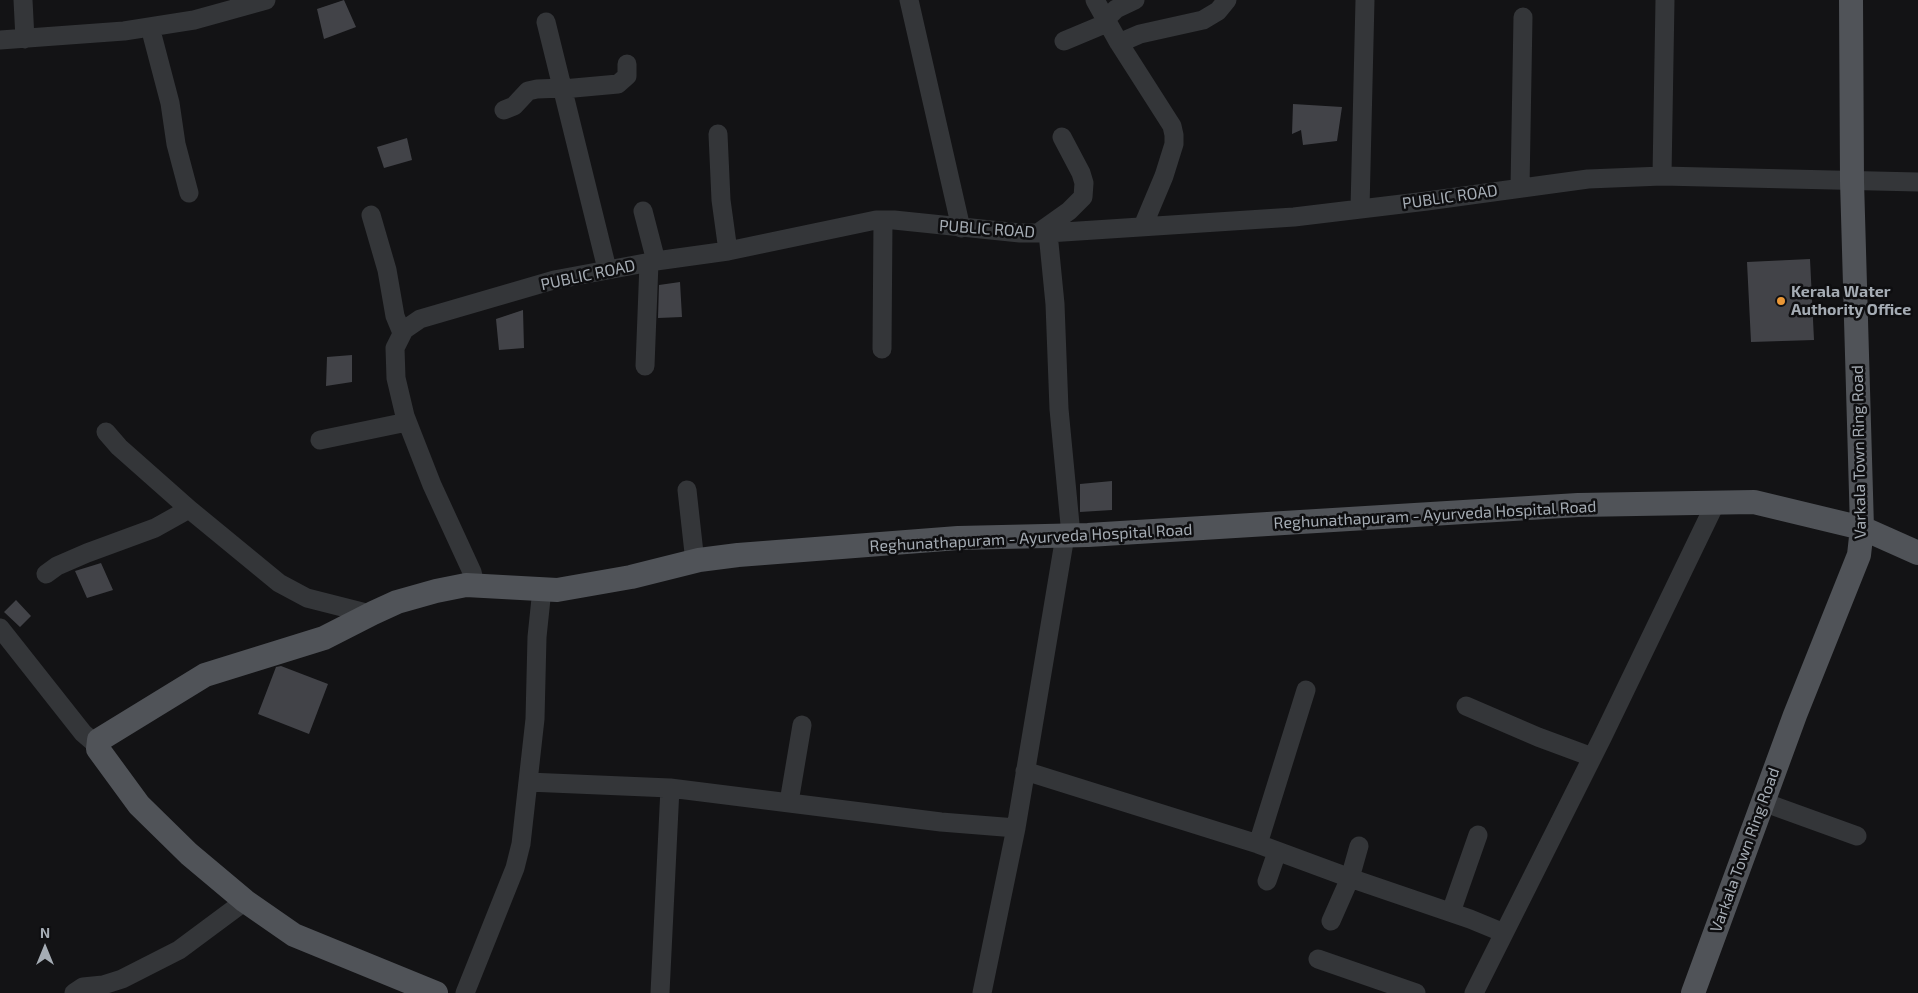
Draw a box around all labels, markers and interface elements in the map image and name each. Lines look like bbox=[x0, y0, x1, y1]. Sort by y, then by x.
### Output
street label: PUBLIC ROAD bbox=[1401, 181, 1499, 213]
street label: PUBLIC ROAD bbox=[938, 216, 1036, 242]
street label: PUBLIC ROAD bbox=[539, 256, 637, 294]
place label: Kerala Water Authority Office bbox=[1791, 282, 1911, 320]
marker: Kerala Water Authority Office bbox=[1775, 295, 1787, 307]
street label: Varkala Town Ring Road bbox=[1848, 365, 1870, 539]
street label: Reghunathapuram - Ayurveda Hospital Road bbox=[1273, 497, 1597, 533]
street label: Reghunathapuram - Ayurveda Hospital Road bbox=[869, 520, 1193, 556]
street label: Varkala Town Ring Road bbox=[1706, 765, 1784, 935]
north arrow bbox=[20, 923, 70, 973]
text: N bbox=[40, 924, 50, 941]

